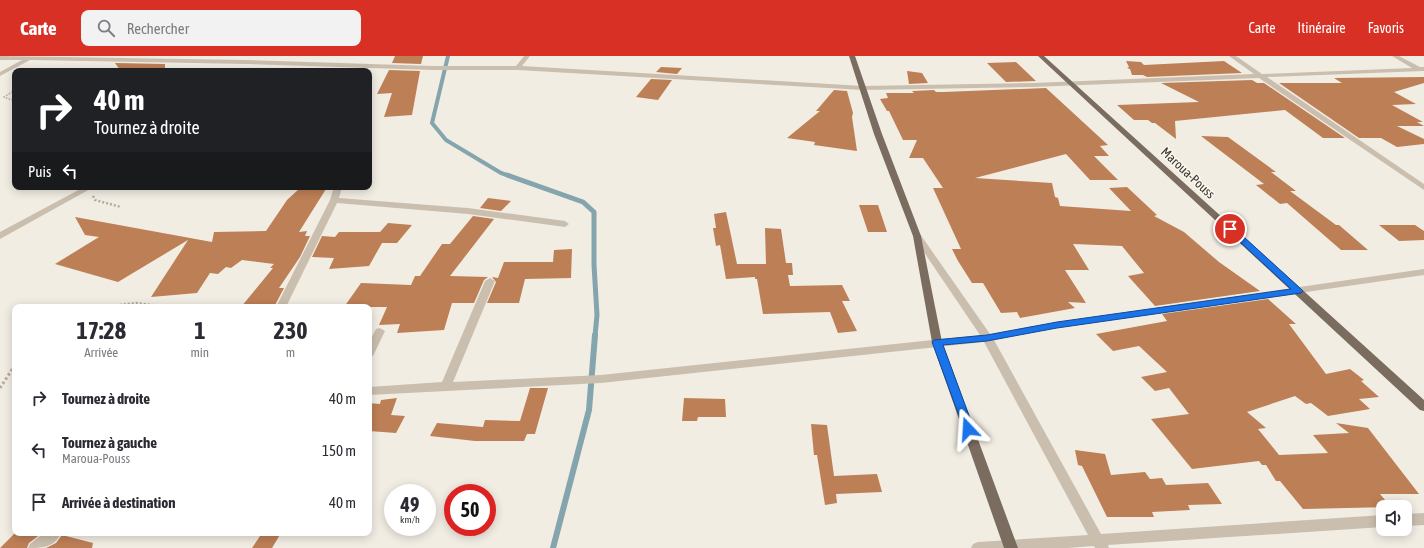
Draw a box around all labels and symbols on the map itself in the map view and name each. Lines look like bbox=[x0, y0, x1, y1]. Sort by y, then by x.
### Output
street label: Maroua-Pouss bbox=[1158, 144, 1218, 202]
pin bbox=[1213, 212, 1247, 246]
position arrow bbox=[947, 408, 989, 450]
speed limit sign: 50 bbox=[444, 484, 496, 536]

